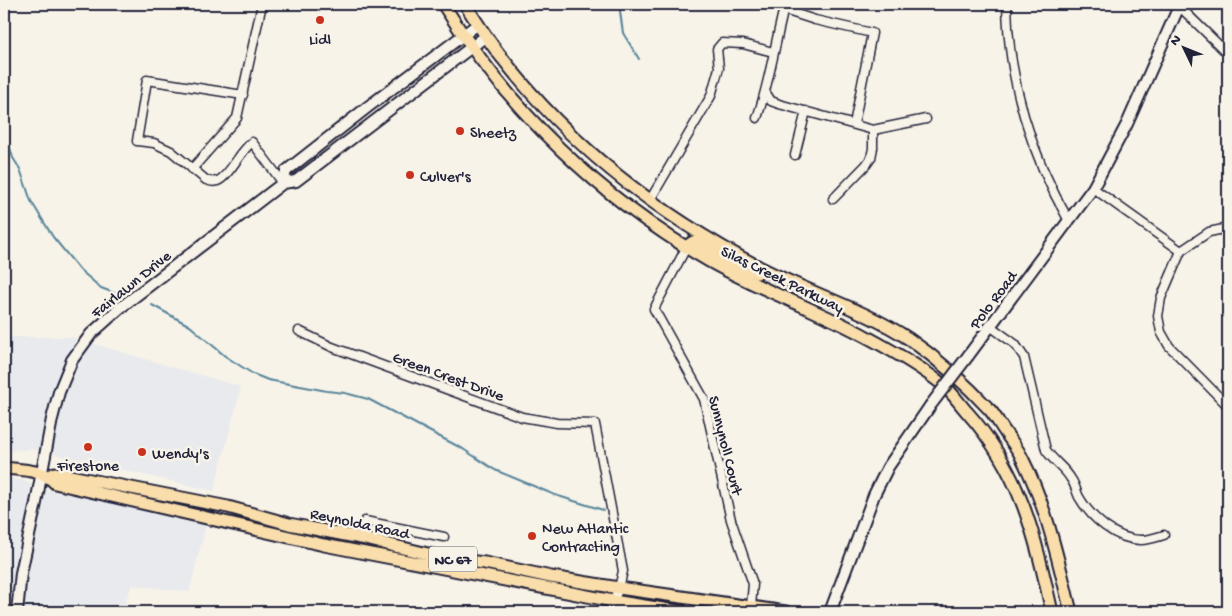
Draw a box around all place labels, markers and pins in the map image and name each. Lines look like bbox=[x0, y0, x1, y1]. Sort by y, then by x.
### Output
marker: Lidl bbox=[314, 14, 326, 26]
place label: Lidl bbox=[309, 32, 331, 51]
marker: Sheetz bbox=[454, 125, 466, 137]
place label: Sheetz bbox=[470, 125, 517, 144]
marker: Culver's bbox=[404, 169, 416, 181]
place label: Culver's bbox=[420, 169, 472, 188]
marker: Firestone bbox=[82, 441, 94, 453]
marker: Wendy's bbox=[136, 446, 148, 458]
place label: Wendy's bbox=[152, 446, 210, 465]
place label: Firestone bbox=[56, 458, 120, 477]
place label: New Atlantic Contracting bbox=[542, 521, 629, 558]
marker: New Atlantic Contracting bbox=[526, 530, 538, 542]

